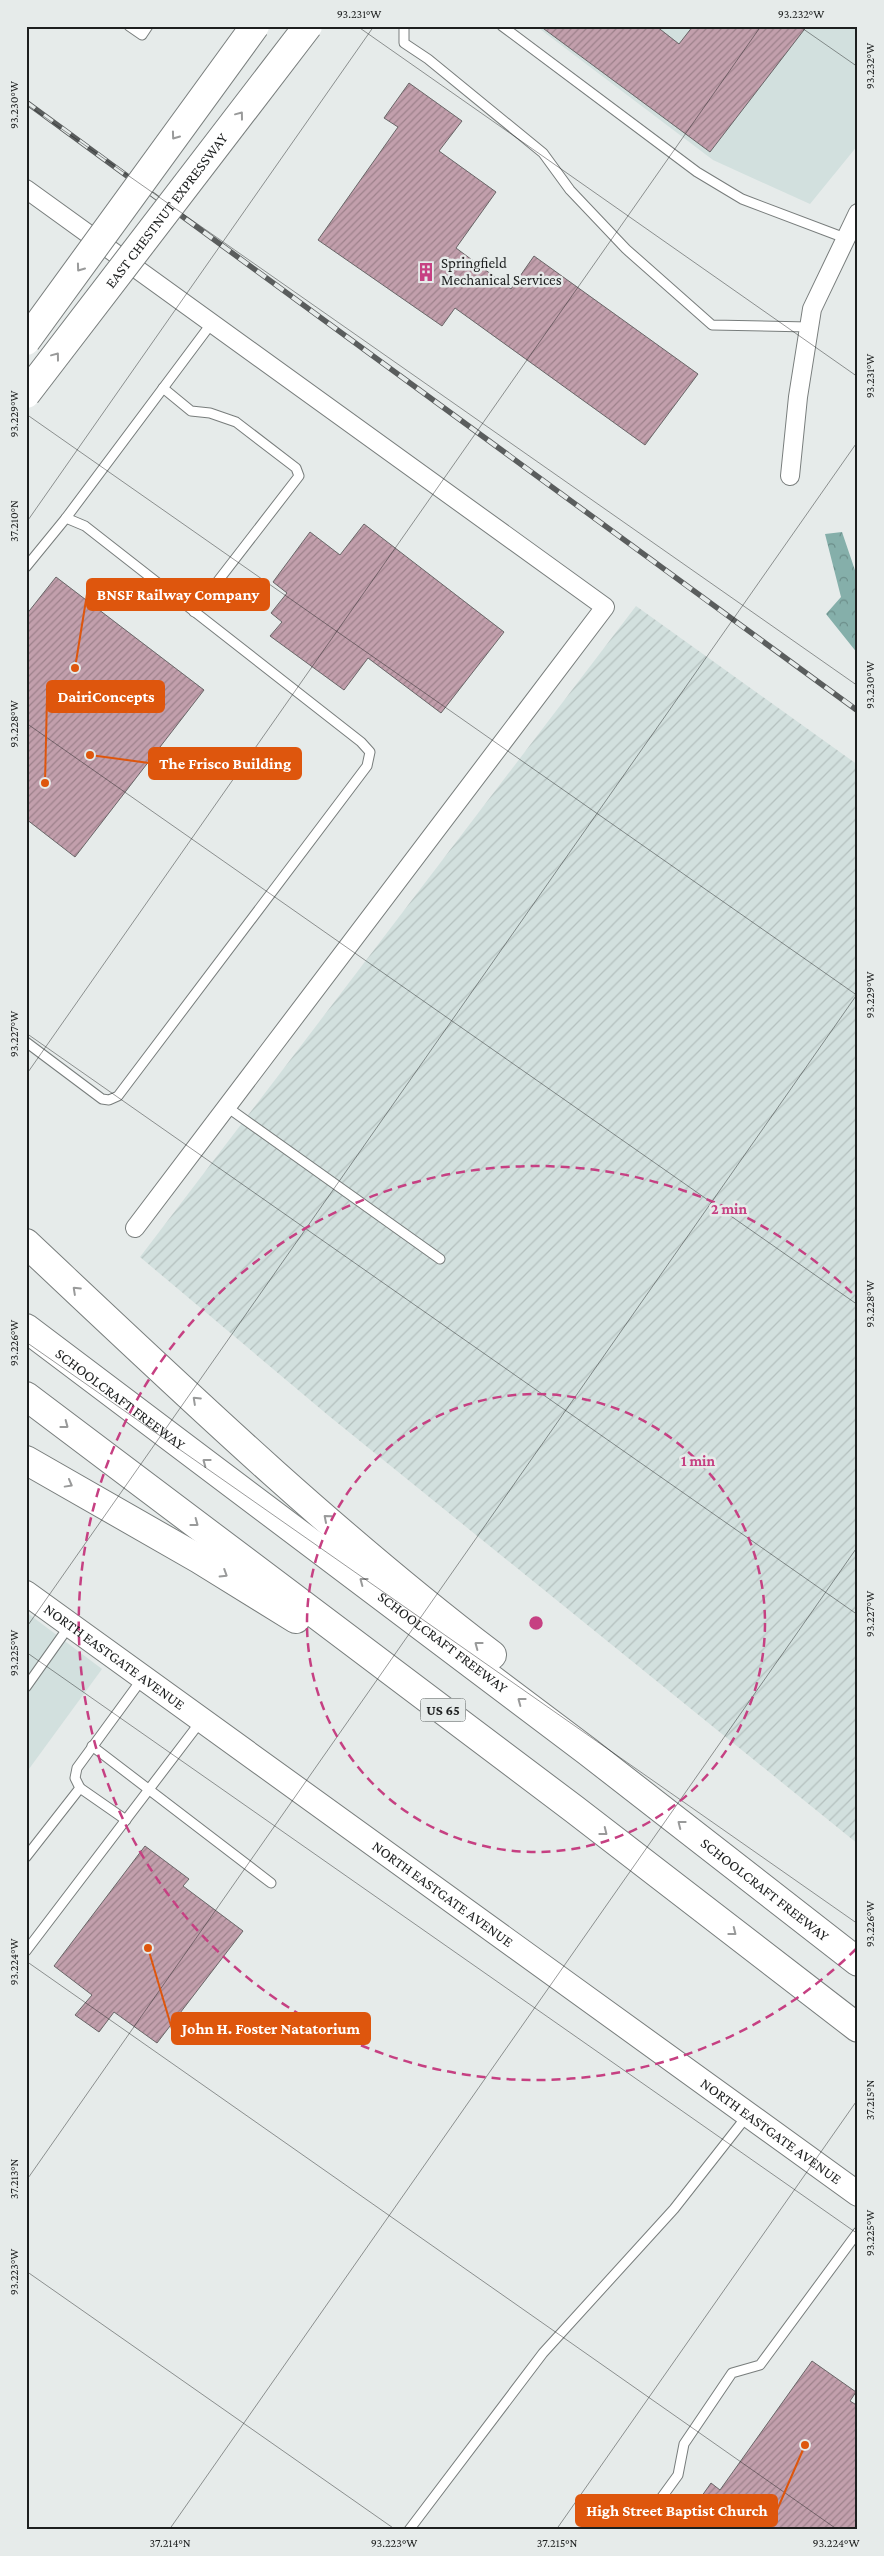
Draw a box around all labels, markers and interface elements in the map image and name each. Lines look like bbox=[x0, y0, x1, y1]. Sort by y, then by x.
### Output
text: 93.231°W bbox=[337, 7, 381, 21]
text: 93.232°W bbox=[778, 7, 824, 21]
text: 93.232°W bbox=[863, 43, 877, 89]
text: 93.230°W bbox=[7, 81, 21, 129]
one-way arrow bbox=[234, 112, 243, 121]
street label: EAST CHESTNUT EXPRESSWAY bbox=[102, 130, 231, 291]
one-way arrow bbox=[172, 131, 181, 140]
place label: Springfield Mechanical Services bbox=[441, 255, 562, 288]
building icon: Springfield Mechanical Services bbox=[415, 261, 437, 283]
one-way arrow bbox=[77, 262, 85, 271]
one-way arrow bbox=[50, 352, 59, 362]
text: 93.231°W bbox=[863, 354, 877, 398]
text: 93.229°W bbox=[7, 390, 21, 438]
text: 37.210°N bbox=[7, 500, 21, 542]
callout: BNSF Railway Company bbox=[87, 579, 269, 610]
text: BNSF Railway Company bbox=[97, 586, 259, 603]
text: 93.230°W bbox=[863, 661, 877, 709]
callout: DairiConcepts bbox=[47, 681, 164, 712]
text: DairiConcepts bbox=[57, 688, 155, 705]
text: 93.228°W bbox=[7, 700, 21, 748]
callout: The Frisco Building bbox=[149, 748, 301, 779]
text: The Frisco Building bbox=[159, 755, 291, 772]
text: 93.229°W bbox=[863, 971, 877, 1019]
text: 93.227°W bbox=[7, 1011, 21, 1057]
text: 2 min bbox=[711, 1201, 747, 1217]
text: 93.228°W bbox=[863, 1280, 877, 1328]
one-way arrow bbox=[73, 1287, 82, 1296]
text: 93.226°W bbox=[7, 1320, 21, 1366]
street label: SCHOOLCRAFT FREEWAY bbox=[52, 1345, 188, 1453]
one-way arrow bbox=[192, 1397, 201, 1406]
one-way arrow bbox=[59, 1420, 68, 1428]
text: 1 min bbox=[681, 1453, 715, 1469]
one-way arrow bbox=[203, 1460, 212, 1468]
one-way arrow bbox=[63, 1477, 72, 1487]
one-way arrow bbox=[323, 1515, 332, 1524]
one-way arrow bbox=[189, 1517, 199, 1526]
one-way arrow bbox=[219, 1568, 228, 1578]
one-way arrow bbox=[360, 1579, 369, 1587]
street label: SCHOOLCRAFT FREEWAY bbox=[375, 1588, 511, 1696]
text: 93.227°W bbox=[863, 1591, 877, 1637]
street label: NORTH EASTGATE AVENUE bbox=[41, 1601, 188, 1713]
centre of rings bbox=[527, 1614, 545, 1632]
text: 93.225°W bbox=[7, 1630, 21, 1676]
one-way arrow bbox=[474, 1642, 484, 1651]
road number: US 65 bbox=[420, 1698, 466, 1722]
one-way arrow bbox=[518, 1698, 527, 1706]
one-way arrow bbox=[678, 1822, 687, 1830]
one-way arrow bbox=[598, 1827, 607, 1835]
street label: SCHOOLCRAFT FREEWAY bbox=[698, 1835, 832, 1944]
street label: NORTH EASTGATE AVENUE bbox=[369, 1838, 516, 1950]
text: 93.226°W bbox=[863, 1901, 877, 1947]
one-way arrow bbox=[727, 1926, 736, 1935]
text: 93.224°W bbox=[7, 1938, 21, 1986]
callout: John H. Foster Natatorium bbox=[172, 2013, 370, 2044]
text: John H. Foster Natatorium bbox=[180, 2020, 361, 2037]
street label: NORTH EASTGATE AVENUE bbox=[697, 2075, 844, 2187]
text: 37.215°N bbox=[863, 2080, 877, 2120]
text: 37.213°N bbox=[7, 2159, 21, 2199]
text: 93.225°W bbox=[863, 2210, 877, 2256]
text: 93.223°W bbox=[7, 2249, 21, 2295]
callout: High Street Baptist Church bbox=[576, 2495, 777, 2526]
text: High Street Baptist Church bbox=[586, 2502, 768, 2519]
text: 37.214°N bbox=[149, 2536, 191, 2550]
text: 93.223°W bbox=[371, 2536, 417, 2550]
text: 37.215°N bbox=[537, 2536, 577, 2550]
text: 93.224°W bbox=[812, 2536, 860, 2550]

